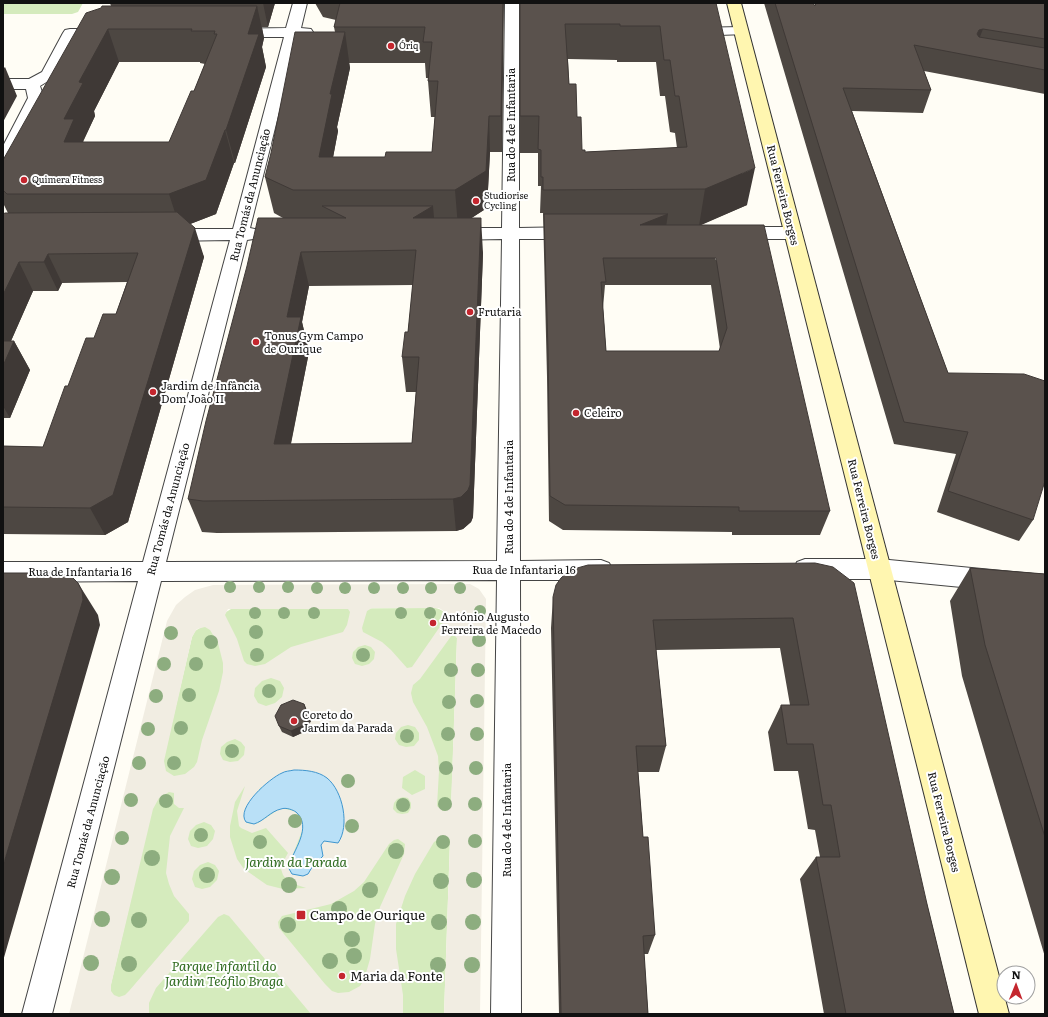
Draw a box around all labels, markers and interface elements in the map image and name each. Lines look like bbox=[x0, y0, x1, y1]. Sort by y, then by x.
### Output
place label: Óriq bbox=[399, 38, 419, 52]
marker: Óriq bbox=[386, 41, 396, 51]
street label: Rua do 4 de Infantaria bbox=[502, 68, 518, 182]
street label: Rua Tomás da Anunciação bbox=[225, 127, 273, 263]
street label: Rua Ferreira Borges bbox=[764, 143, 804, 247]
place label: Quimera Fitness bbox=[32, 172, 102, 186]
marker: Quimera Fitness bbox=[19, 175, 29, 185]
place label: Studiorise Cycling bbox=[484, 188, 529, 212]
marker: Studiorise Cycling bbox=[471, 196, 481, 206]
place label: Frutaria bbox=[478, 303, 521, 319]
marker: Frutaria bbox=[465, 307, 475, 317]
place label: Tonus Gym Campo de Ourique bbox=[264, 327, 363, 356]
marker: Tonus Gym Campo de Ourique bbox=[251, 337, 261, 347]
place label: Jardim de Infância Dom João II bbox=[161, 377, 260, 406]
marker: Jardim de Infância Dom João II bbox=[148, 387, 158, 397]
place label: Celeiro bbox=[584, 404, 622, 420]
marker: Celeiro bbox=[571, 408, 581, 418]
street label: Rua do 4 de Infantaria bbox=[500, 440, 516, 554]
street label: Rua Tomás da Anunciação bbox=[142, 441, 192, 577]
street label: Rua Ferreira Borges bbox=[845, 457, 885, 561]
street label: Rua de Infantaria 16 bbox=[472, 561, 576, 577]
street label: Rua de Infantaria 16 bbox=[28, 563, 132, 579]
place label: António Augusto Ferreira de Macedo bbox=[441, 608, 541, 637]
marker: António Augusto Ferreira de Macedo bbox=[428, 618, 438, 628]
place label: Coreto do Jardim da Parada bbox=[302, 706, 393, 735]
marker: Coreto do Jardim da Parada bbox=[289, 716, 299, 726]
street label: Rua Tomás da Anunciação bbox=[62, 754, 112, 890]
street label: Rua do 4 de Infantaria bbox=[498, 763, 514, 877]
street label: Rua Ferreira Borges bbox=[925, 770, 965, 874]
park label: Jardim da Parada bbox=[245, 852, 348, 871]
place label: Campo de Ourique bbox=[310, 905, 425, 924]
marker: Campo de Ourique bbox=[295, 909, 307, 921]
park label: Parque Infantil do Jardim Teófilo Braga bbox=[165, 956, 284, 990]
north arrow bbox=[996, 965, 1036, 1005]
place label: Maria da Fonte bbox=[350, 966, 443, 985]
text: N bbox=[1011, 966, 1021, 982]
marker: Maria da Fonte bbox=[337, 971, 347, 981]

